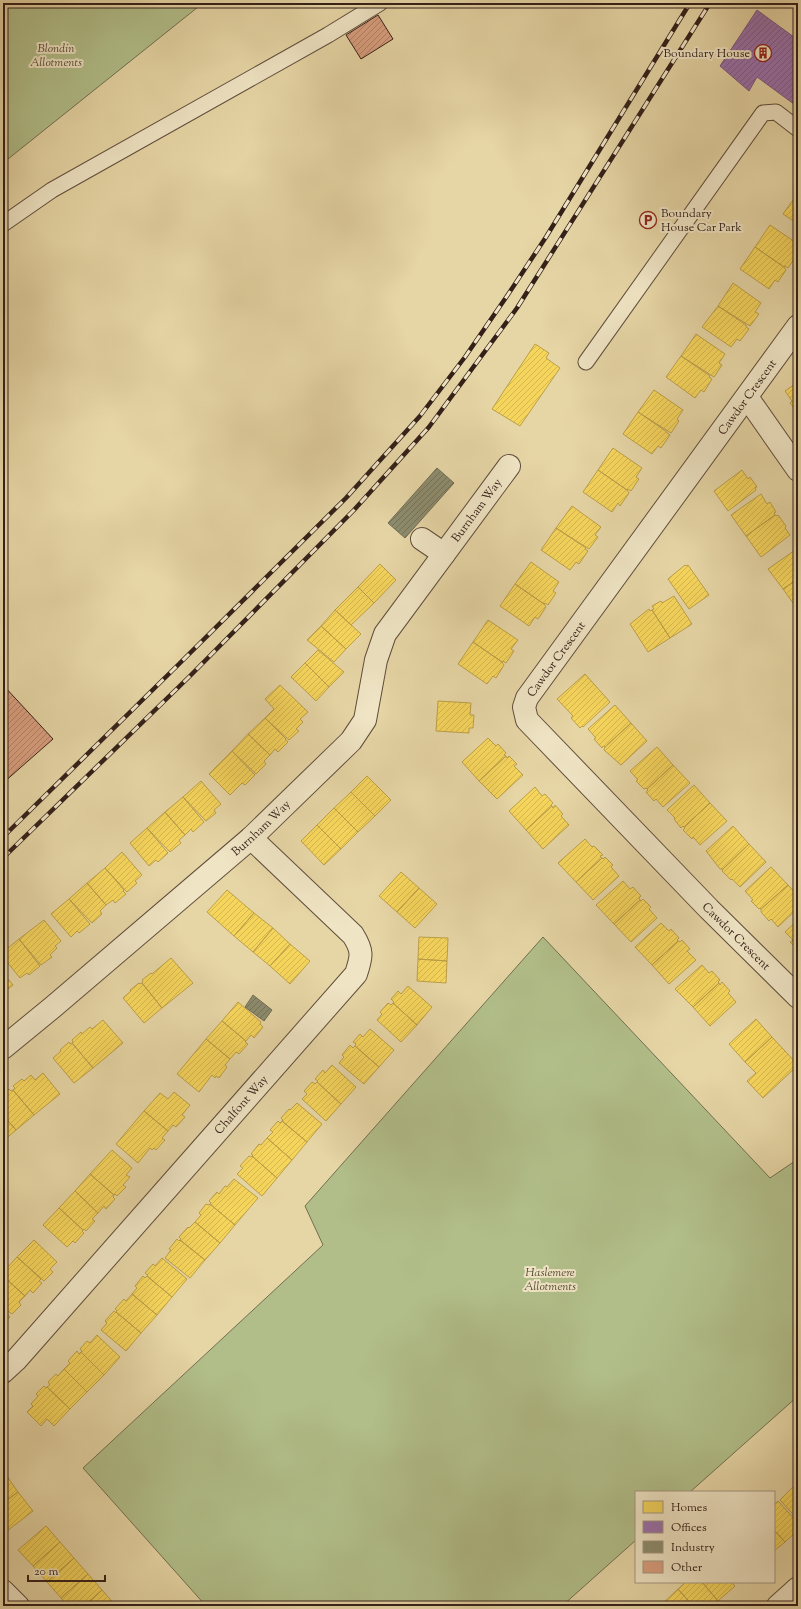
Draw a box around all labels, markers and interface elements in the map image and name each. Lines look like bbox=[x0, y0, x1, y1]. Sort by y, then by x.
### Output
park label: Blondin Allotments bbox=[30, 40, 82, 72]
building icon: Boundary House bbox=[753, 43, 773, 63]
place label: Boundary House bbox=[664, 45, 750, 63]
place label: Boundary House Car Park bbox=[661, 205, 742, 237]
parking icon: Boundary House Car Park bbox=[638, 210, 658, 230]
street label: Cawdor Crescent bbox=[714, 356, 782, 439]
street label: Burnham Way bbox=[448, 475, 507, 546]
street label: Cawdor Crescent bbox=[523, 618, 591, 701]
street label: Burnham Way bbox=[228, 796, 295, 861]
street label: Cawdor Crescent bbox=[697, 899, 774, 975]
street label: Chalfont Way bbox=[211, 1072, 273, 1139]
park label: Haslemere Allotments bbox=[524, 1264, 576, 1296]
legend bbox=[635, 1491, 775, 1583]
text: Homes bbox=[671, 1499, 707, 1517]
text: Offices bbox=[671, 1519, 707, 1537]
text: Industry bbox=[671, 1539, 715, 1557]
scale bar bbox=[28, 1557, 105, 1583]
text: Other bbox=[671, 1559, 703, 1577]
text: 20 m bbox=[34, 1563, 59, 1581]

